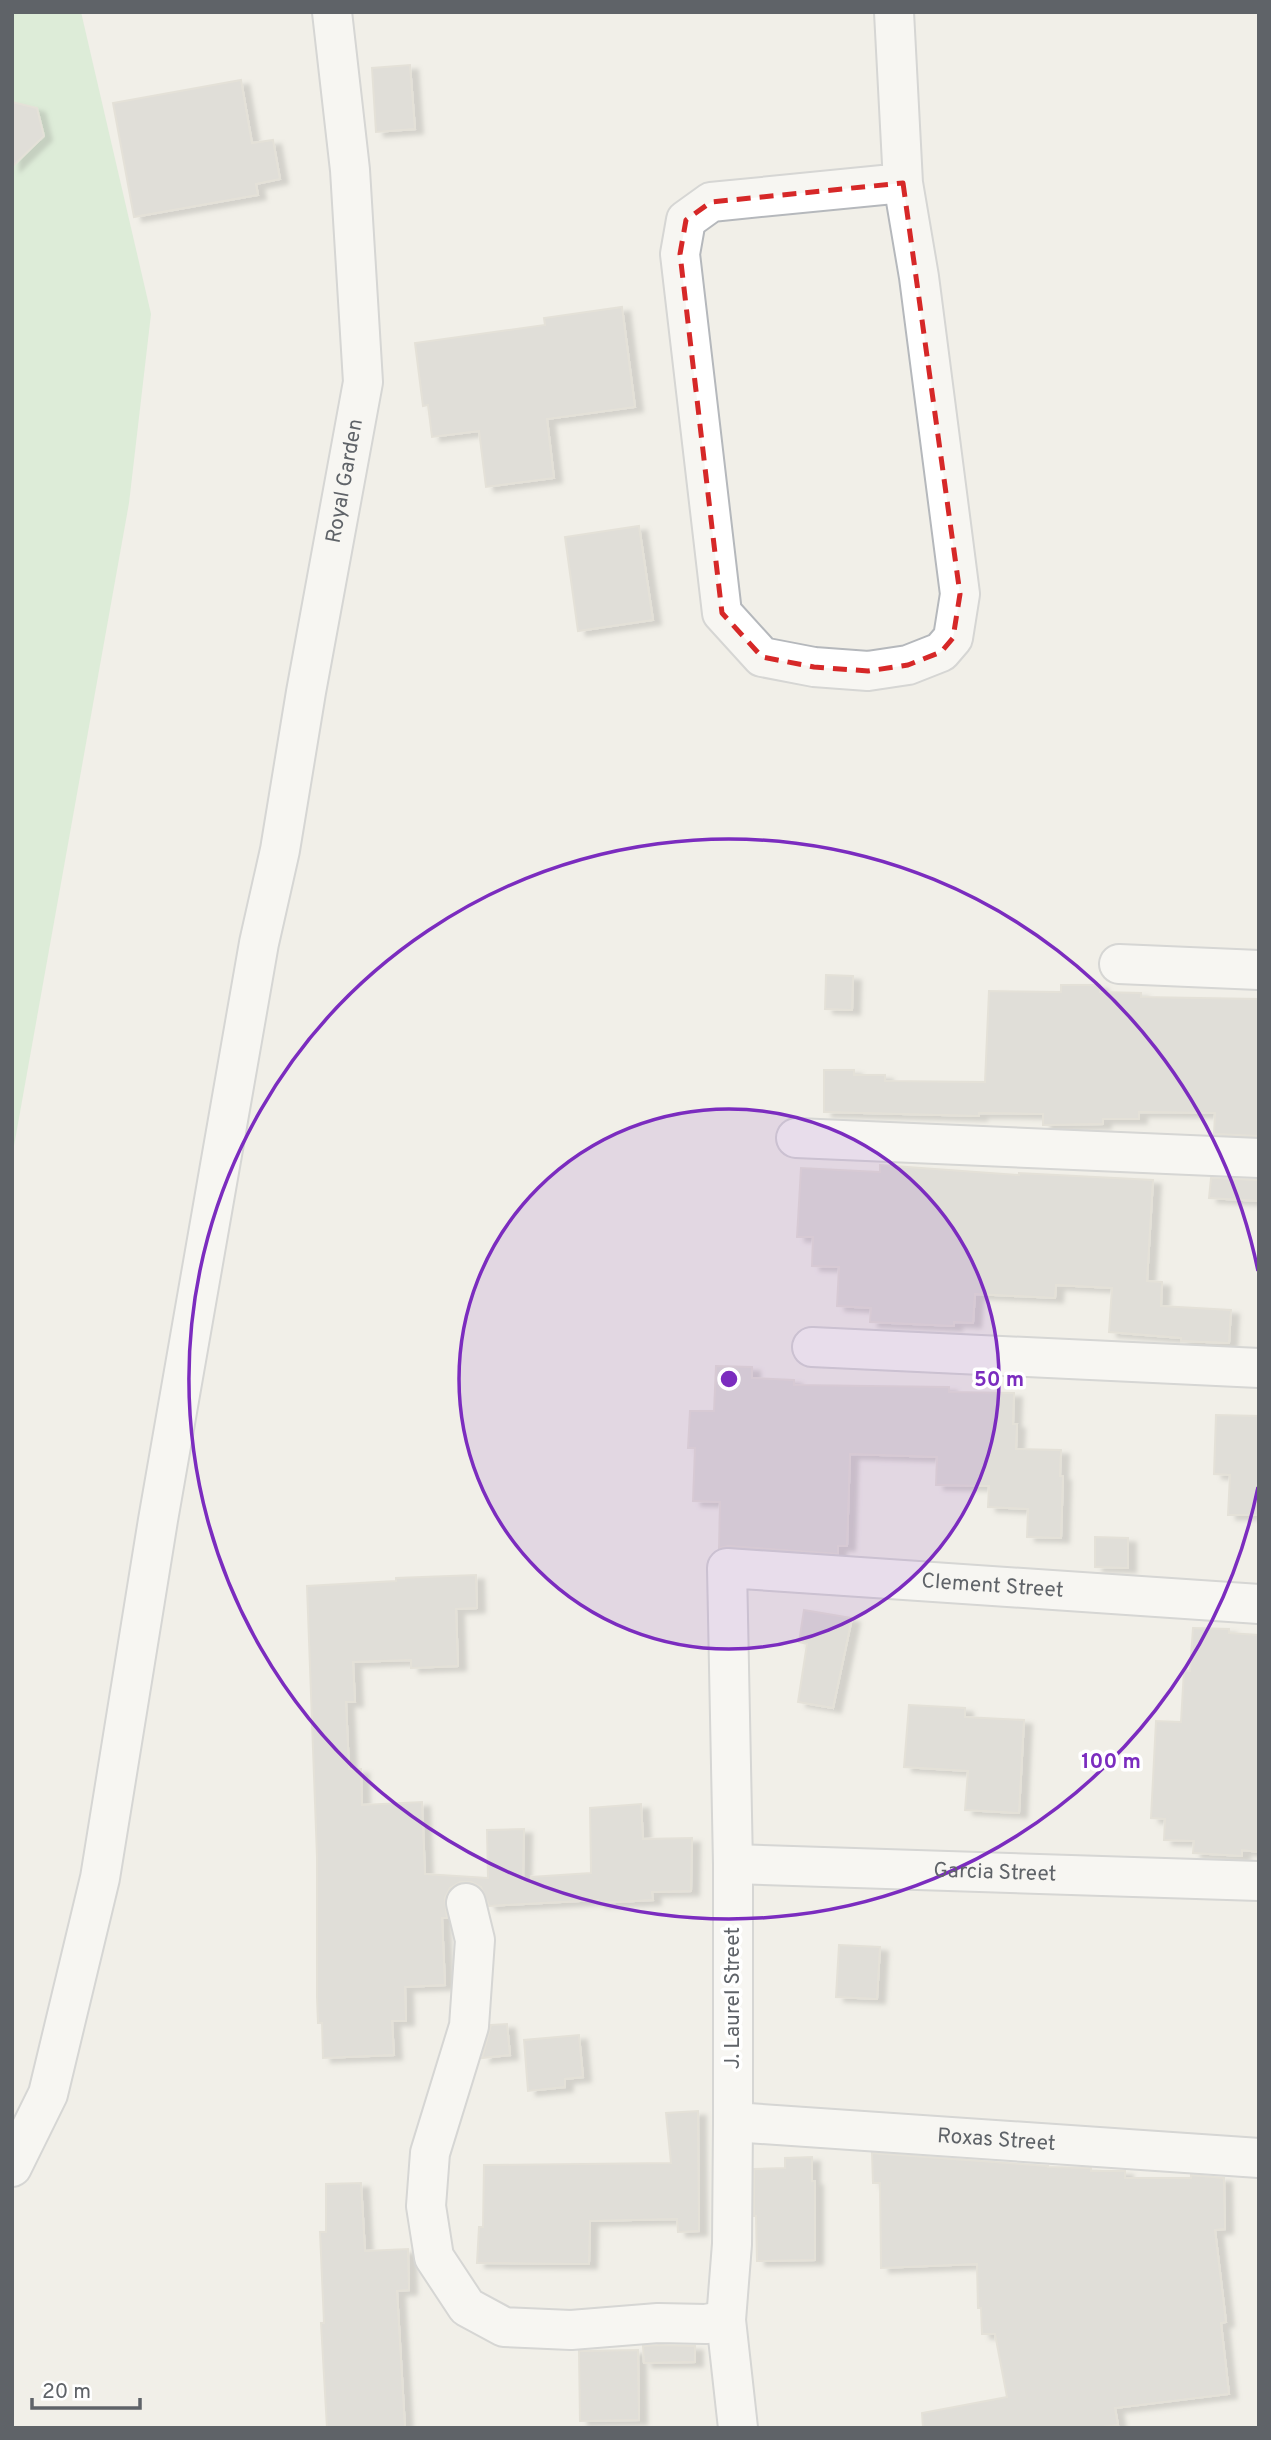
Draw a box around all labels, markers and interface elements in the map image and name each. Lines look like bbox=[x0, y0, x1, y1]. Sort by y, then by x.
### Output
street label: Royal Garden bbox=[320, 417, 369, 545]
centre of rings bbox=[717, 1367, 741, 1391]
text: 50 m bbox=[974, 1367, 1024, 1394]
street label: Clement Street bbox=[920, 1568, 1064, 1604]
text: 100 m bbox=[1081, 1749, 1141, 1776]
street label: Garcia Street bbox=[933, 1857, 1057, 1888]
street label: J. Laurel Street bbox=[720, 1927, 747, 2069]
street label: Roxas Street bbox=[936, 2123, 1057, 2158]
scale bar bbox=[32, 2366, 140, 2410]
text: 20 m bbox=[42, 2379, 91, 2406]

